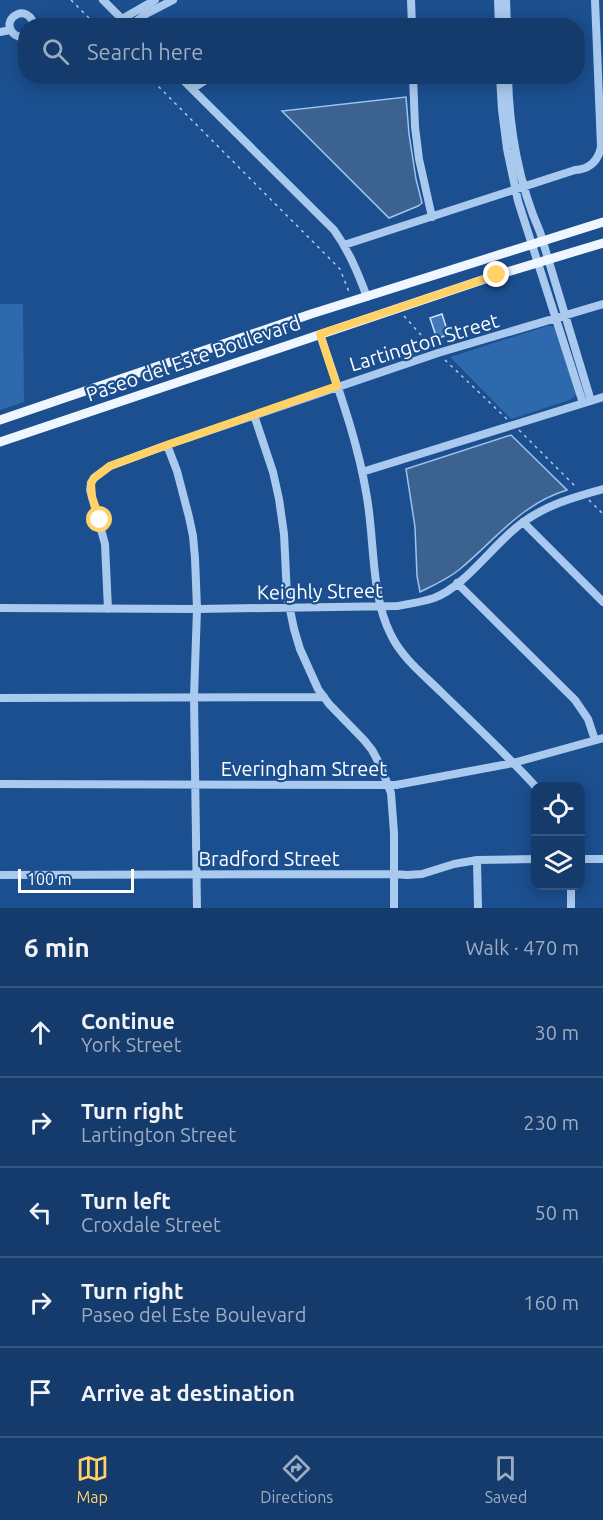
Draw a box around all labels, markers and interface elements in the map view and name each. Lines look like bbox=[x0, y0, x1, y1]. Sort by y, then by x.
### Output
search box bbox=[18, 18, 585, 84]
icon: search bbox=[39, 35, 72, 68]
text: Search here bbox=[87, 39, 203, 64]
route end bbox=[483, 261, 509, 287]
street label: Lartington Street bbox=[346, 308, 502, 376]
street label: Paseo del Este Boulevard bbox=[83, 310, 303, 406]
route start bbox=[86, 506, 112, 532]
street label: Keighly Street bbox=[257, 578, 383, 604]
street label: Everingham Street bbox=[221, 757, 387, 780]
map controls bbox=[531, 782, 585, 890]
button: locate bbox=[531, 782, 585, 836]
button: layers bbox=[531, 836, 585, 890]
street label: Bradford Street bbox=[198, 847, 340, 870]
scale bar bbox=[18, 866, 134, 894]
text: 100 m bbox=[27, 870, 72, 888]
text: 6 min bbox=[24, 933, 90, 962]
text: Walk · 470 m bbox=[466, 936, 579, 959]
text: Continue bbox=[81, 1008, 175, 1033]
icon: ahead bbox=[24, 1016, 57, 1049]
text: 30 m bbox=[535, 1021, 579, 1044]
text: York Street bbox=[81, 1033, 182, 1056]
text: Turn right bbox=[81, 1098, 183, 1123]
icon: right bbox=[24, 1106, 57, 1139]
text: 230 m bbox=[523, 1111, 579, 1134]
text: Lartington Street bbox=[81, 1123, 236, 1146]
text: Turn left bbox=[81, 1188, 171, 1213]
icon: left bbox=[24, 1196, 57, 1229]
text: 50 m bbox=[535, 1201, 579, 1224]
text: Croxdale Street bbox=[81, 1213, 221, 1236]
text: Turn right bbox=[81, 1278, 183, 1303]
icon: right bbox=[24, 1286, 57, 1319]
text: 160 m bbox=[523, 1291, 579, 1314]
text: Paseo del Este Boulevard bbox=[81, 1303, 306, 1326]
icon: arrive bbox=[24, 1376, 57, 1409]
text: Arrive at destination bbox=[81, 1380, 295, 1405]
tab: Map bbox=[76, 1452, 109, 1506]
tab: Directions bbox=[260, 1452, 333, 1506]
tab: Saved bbox=[485, 1452, 527, 1506]

